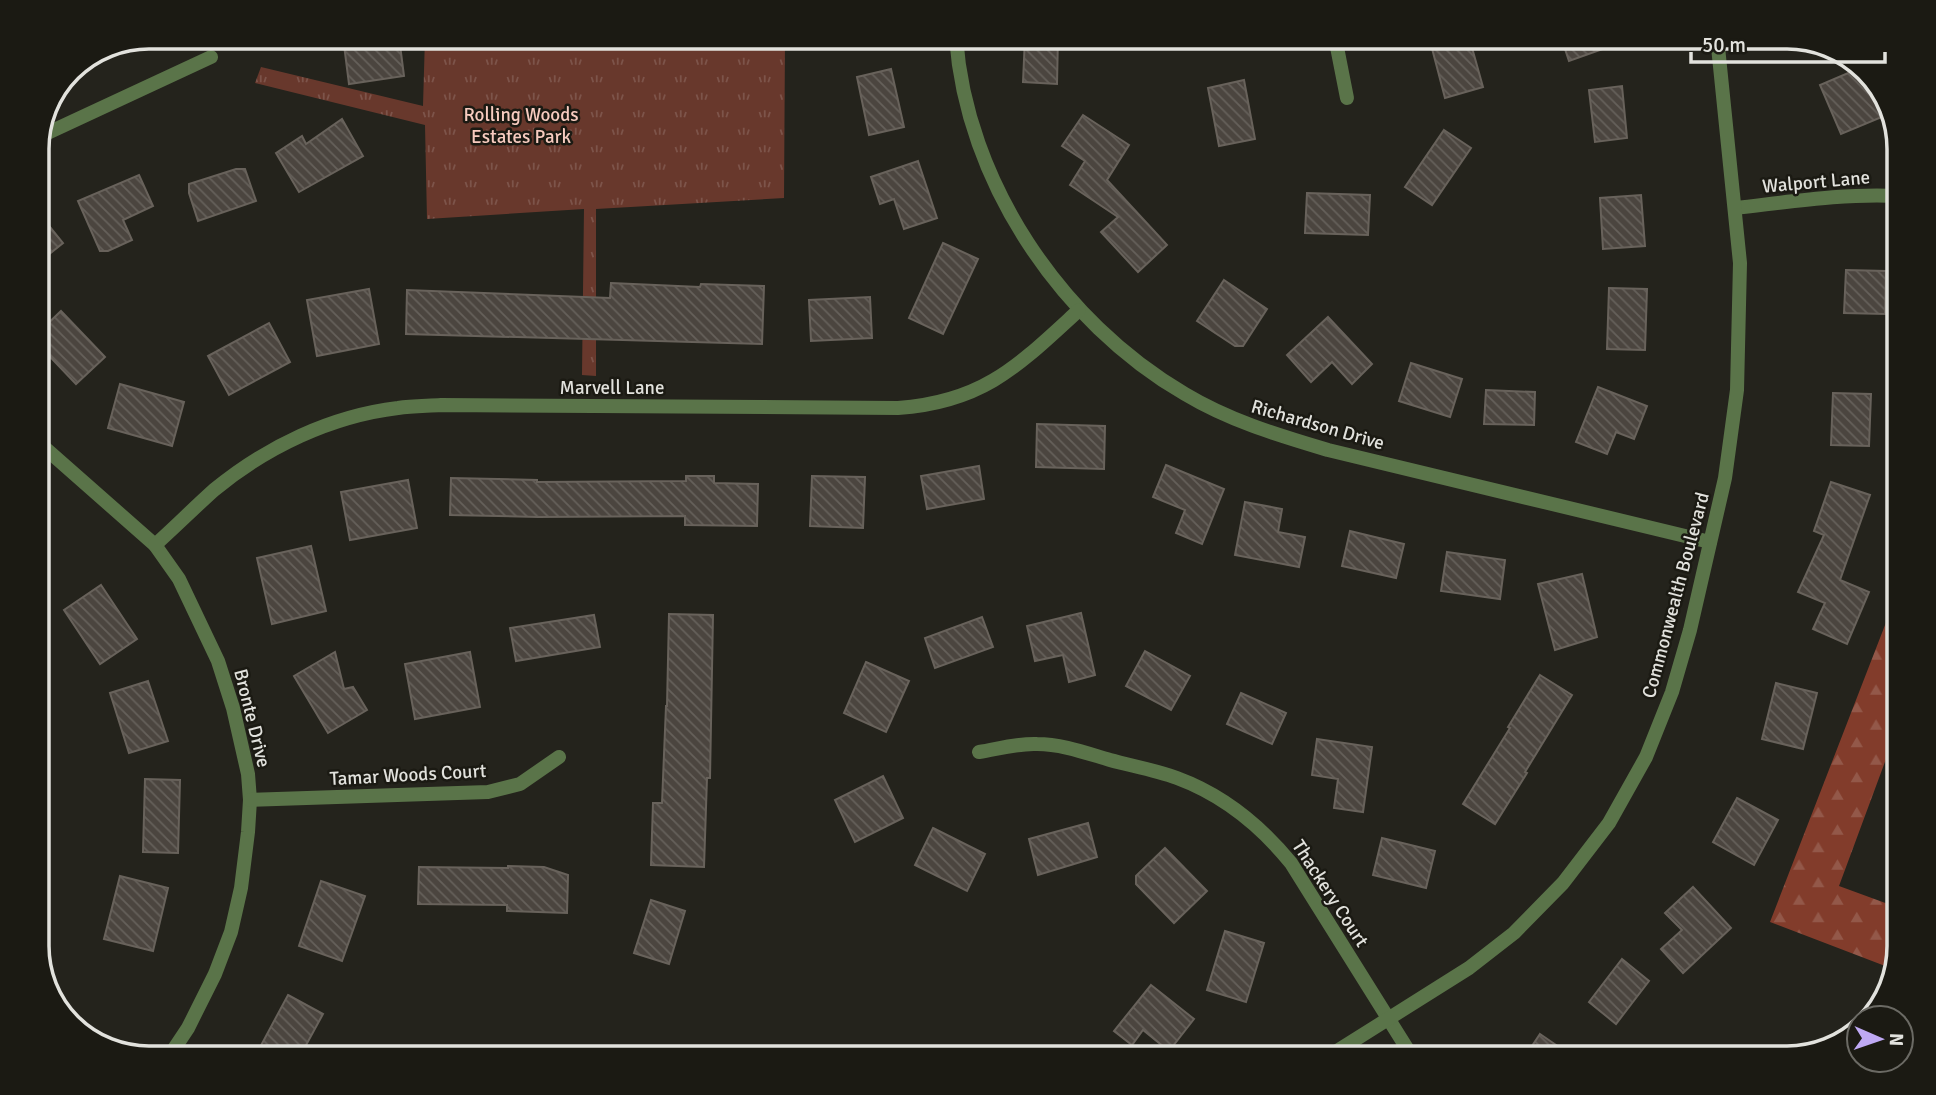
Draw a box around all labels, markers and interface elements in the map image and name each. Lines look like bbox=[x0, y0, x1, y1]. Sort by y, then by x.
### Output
scale bar bbox=[1691, 21, 1885, 65]
text: 50 m bbox=[1702, 32, 1746, 58]
park label: Rolling Woods Estates Park bbox=[463, 103, 579, 149]
street label: Walport Lane bbox=[1761, 165, 1871, 199]
street label: Marvell Lane bbox=[560, 376, 664, 400]
street label: Richardson Drive bbox=[1248, 394, 1387, 455]
street label: Commonwealth Boulevard bbox=[1637, 490, 1715, 701]
street label: Bronte Drive bbox=[228, 666, 276, 770]
street label: Tamar Woods Court bbox=[329, 759, 487, 791]
street label: Thackery Court bbox=[1287, 835, 1374, 952]
north arrow bbox=[1845, 1004, 1915, 1074]
text: N bbox=[1884, 1033, 1908, 1047]

